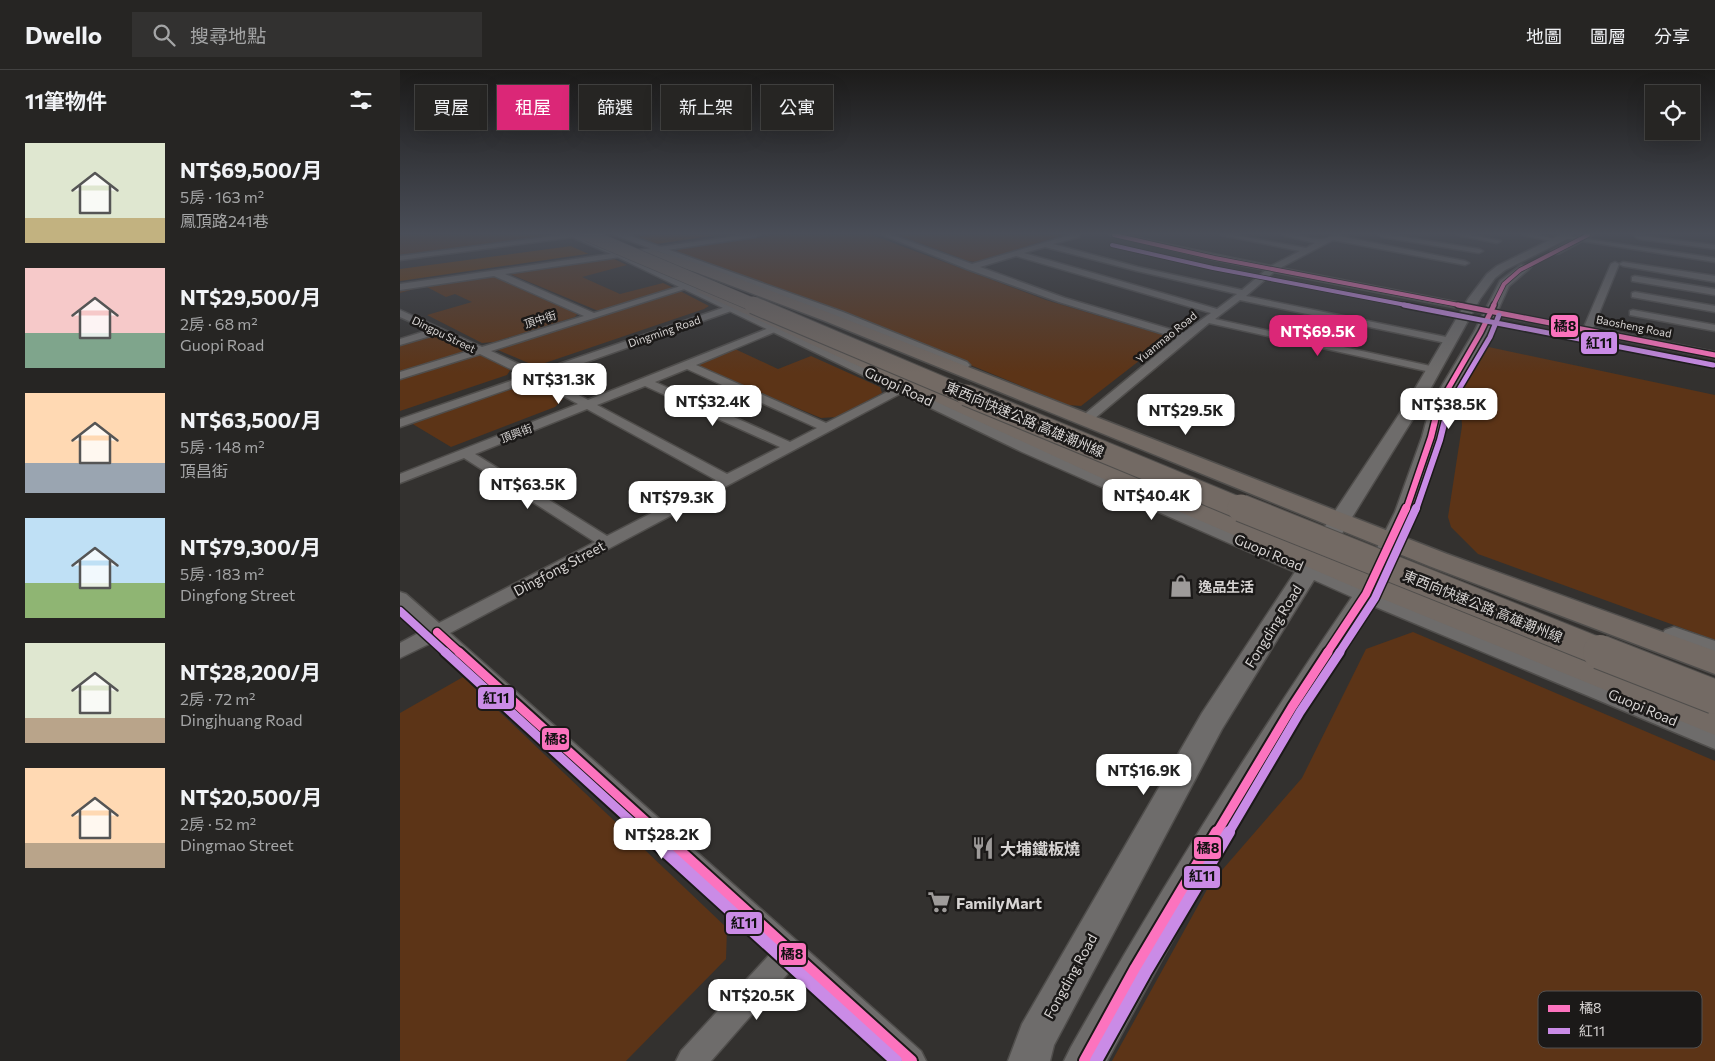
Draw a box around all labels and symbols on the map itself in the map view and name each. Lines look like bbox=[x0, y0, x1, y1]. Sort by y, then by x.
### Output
street label: 頂中街 bbox=[522, 308, 558, 330]
street label: Yuanmao Road bbox=[1133, 309, 1199, 365]
street label: Baosheng Road bbox=[1595, 312, 1673, 340]
street label: Dingpu Street bbox=[410, 313, 478, 355]
street label: Dingming Road bbox=[626, 313, 702, 349]
pin: NT$69.5K bbox=[1266, 314, 1370, 357]
line badge: 橘8 bbox=[1550, 314, 1579, 338]
text: 橘8 bbox=[1554, 317, 1577, 334]
line badge: 紅11 bbox=[1580, 331, 1618, 355]
text: 紅11 bbox=[1586, 334, 1612, 351]
pin: NT$31.3K bbox=[507, 362, 611, 405]
street label: Guopi Road bbox=[862, 363, 936, 409]
street label: 東西向快速公路 高雄潮州線 bbox=[943, 378, 1107, 460]
pin: NT$32.4K bbox=[661, 384, 765, 427]
pin: NT$38.5K bbox=[1397, 388, 1501, 430]
pin: NT$29.5K bbox=[1134, 394, 1238, 436]
street label: 頂興街 bbox=[498, 421, 534, 445]
pin: NT$63.5K bbox=[476, 468, 580, 510]
pin: NT$40.4K bbox=[1100, 478, 1204, 521]
pin: NT$79.3K bbox=[625, 480, 729, 523]
street label: Guopi Road bbox=[1232, 530, 1306, 574]
street label: Dingfong Street bbox=[510, 537, 608, 599]
street label: 東西向快速公路 高雄潮州線 bbox=[1401, 566, 1565, 646]
shop icon: 逸品生活 bbox=[1168, 573, 1194, 599]
place label: 逸品生活 bbox=[1198, 578, 1254, 595]
street label: Fongding Road bbox=[1241, 582, 1305, 670]
street label: Guopi Road bbox=[1606, 685, 1680, 729]
line badge: 紅11 bbox=[477, 686, 515, 710]
text: 紅11 bbox=[483, 689, 509, 706]
line badge: 橘8 bbox=[541, 727, 570, 751]
text: 橘8 bbox=[545, 730, 568, 747]
pin: NT$16.9K bbox=[1092, 754, 1196, 796]
pin: NT$28.2K bbox=[610, 818, 714, 860]
restaurant icon: 大埔鐵板燒 bbox=[970, 835, 996, 861]
line badge: 橘8 bbox=[1193, 836, 1222, 860]
place label: 大埔鐵板燒 bbox=[1000, 839, 1080, 858]
text: 橘8 bbox=[1197, 839, 1220, 856]
line badge: 紅11 bbox=[1183, 865, 1221, 889]
text: 紅11 bbox=[1189, 867, 1215, 884]
supermarket icon: FamilyMart bbox=[926, 889, 952, 915]
place label: FamilyMart bbox=[956, 893, 1042, 912]
line badge: 紅11 bbox=[725, 911, 763, 935]
text: 紅11 bbox=[731, 914, 757, 931]
street label: Fongding Road bbox=[1040, 931, 1100, 1021]
line badge: 橘8 bbox=[778, 942, 807, 966]
text: 橘8 bbox=[781, 945, 804, 962]
pin: NT$20.5K bbox=[705, 978, 809, 1021]
legend bbox=[1538, 991, 1702, 1048]
text: 橘8 bbox=[1579, 999, 1602, 1016]
text: 紅11 bbox=[1579, 1022, 1605, 1039]

